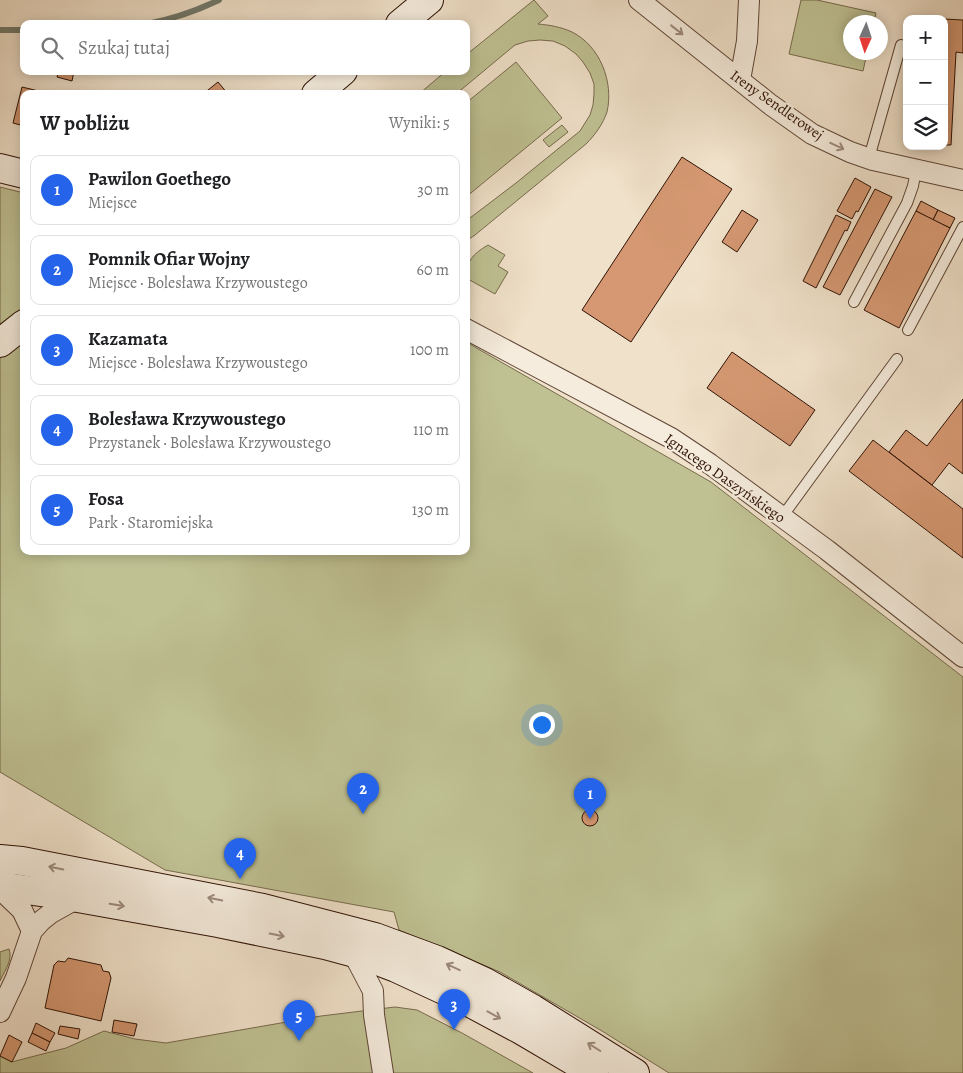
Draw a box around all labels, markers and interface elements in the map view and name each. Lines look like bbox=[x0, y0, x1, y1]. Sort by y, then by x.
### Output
north arrow bbox=[843, 15, 888, 60]
map controls bbox=[903, 15, 948, 150]
button: + bbox=[903, 15, 948, 60]
search box bbox=[20, 20, 470, 75]
one-way arrow bbox=[670, 25, 683, 36]
icon: search bbox=[38, 34, 66, 62]
text: Szukaj tutaj bbox=[78, 35, 170, 61]
button: − bbox=[903, 60, 948, 105]
street label: Ireny Sendlerowej bbox=[726, 65, 828, 145]
button: layers bbox=[903, 105, 948, 150]
text: W pobliżu bbox=[40, 109, 129, 137]
text: Wyniki: 5 bbox=[389, 112, 450, 134]
one-way arrow bbox=[829, 141, 844, 151]
text: Pawilon Goethego bbox=[88, 166, 231, 192]
text: 1 bbox=[54, 179, 60, 201]
text: 30 m bbox=[417, 179, 449, 201]
text: Miejsce bbox=[88, 192, 137, 214]
text: Pomnik Ofiar Wojny bbox=[88, 246, 249, 272]
text: 2 bbox=[53, 259, 61, 281]
text: 60 m bbox=[417, 259, 449, 281]
text: Miejsce · Bolesława Krzywoustego bbox=[88, 272, 308, 294]
text: Kazamata bbox=[88, 326, 168, 352]
text: 3 bbox=[54, 339, 60, 361]
text: 100 m bbox=[410, 339, 449, 361]
text: Miejsce · Bolesława Krzywoustego bbox=[88, 352, 308, 374]
text: Bolesława Krzywoustego bbox=[88, 406, 286, 432]
text: 4 bbox=[53, 419, 61, 441]
text: 110 m bbox=[413, 419, 449, 441]
street label: Ignacego Daszyńskiego bbox=[661, 429, 789, 527]
text: Przystanek · Bolesława Krzywoustego bbox=[88, 432, 331, 454]
text: Fosa bbox=[88, 486, 124, 512]
text: 5 bbox=[54, 499, 60, 521]
text: 130 m bbox=[412, 499, 449, 521]
text: Park · Staromiejska bbox=[88, 512, 213, 534]
your location bbox=[529, 712, 555, 738]
pin: 2 bbox=[347, 773, 379, 814]
pin: 1 bbox=[574, 778, 606, 819]
pin: 4 bbox=[224, 838, 256, 879]
one-way arrow bbox=[48, 862, 64, 872]
one-way arrow bbox=[208, 894, 224, 903]
one-way arrow bbox=[109, 901, 125, 911]
one-way arrow bbox=[268, 931, 284, 941]
one-way arrow bbox=[446, 962, 461, 972]
pin: 3 bbox=[438, 989, 470, 1030]
pin: 5 bbox=[283, 1000, 315, 1041]
one-way arrow bbox=[486, 1010, 501, 1020]
one-way arrow bbox=[588, 1042, 602, 1052]

